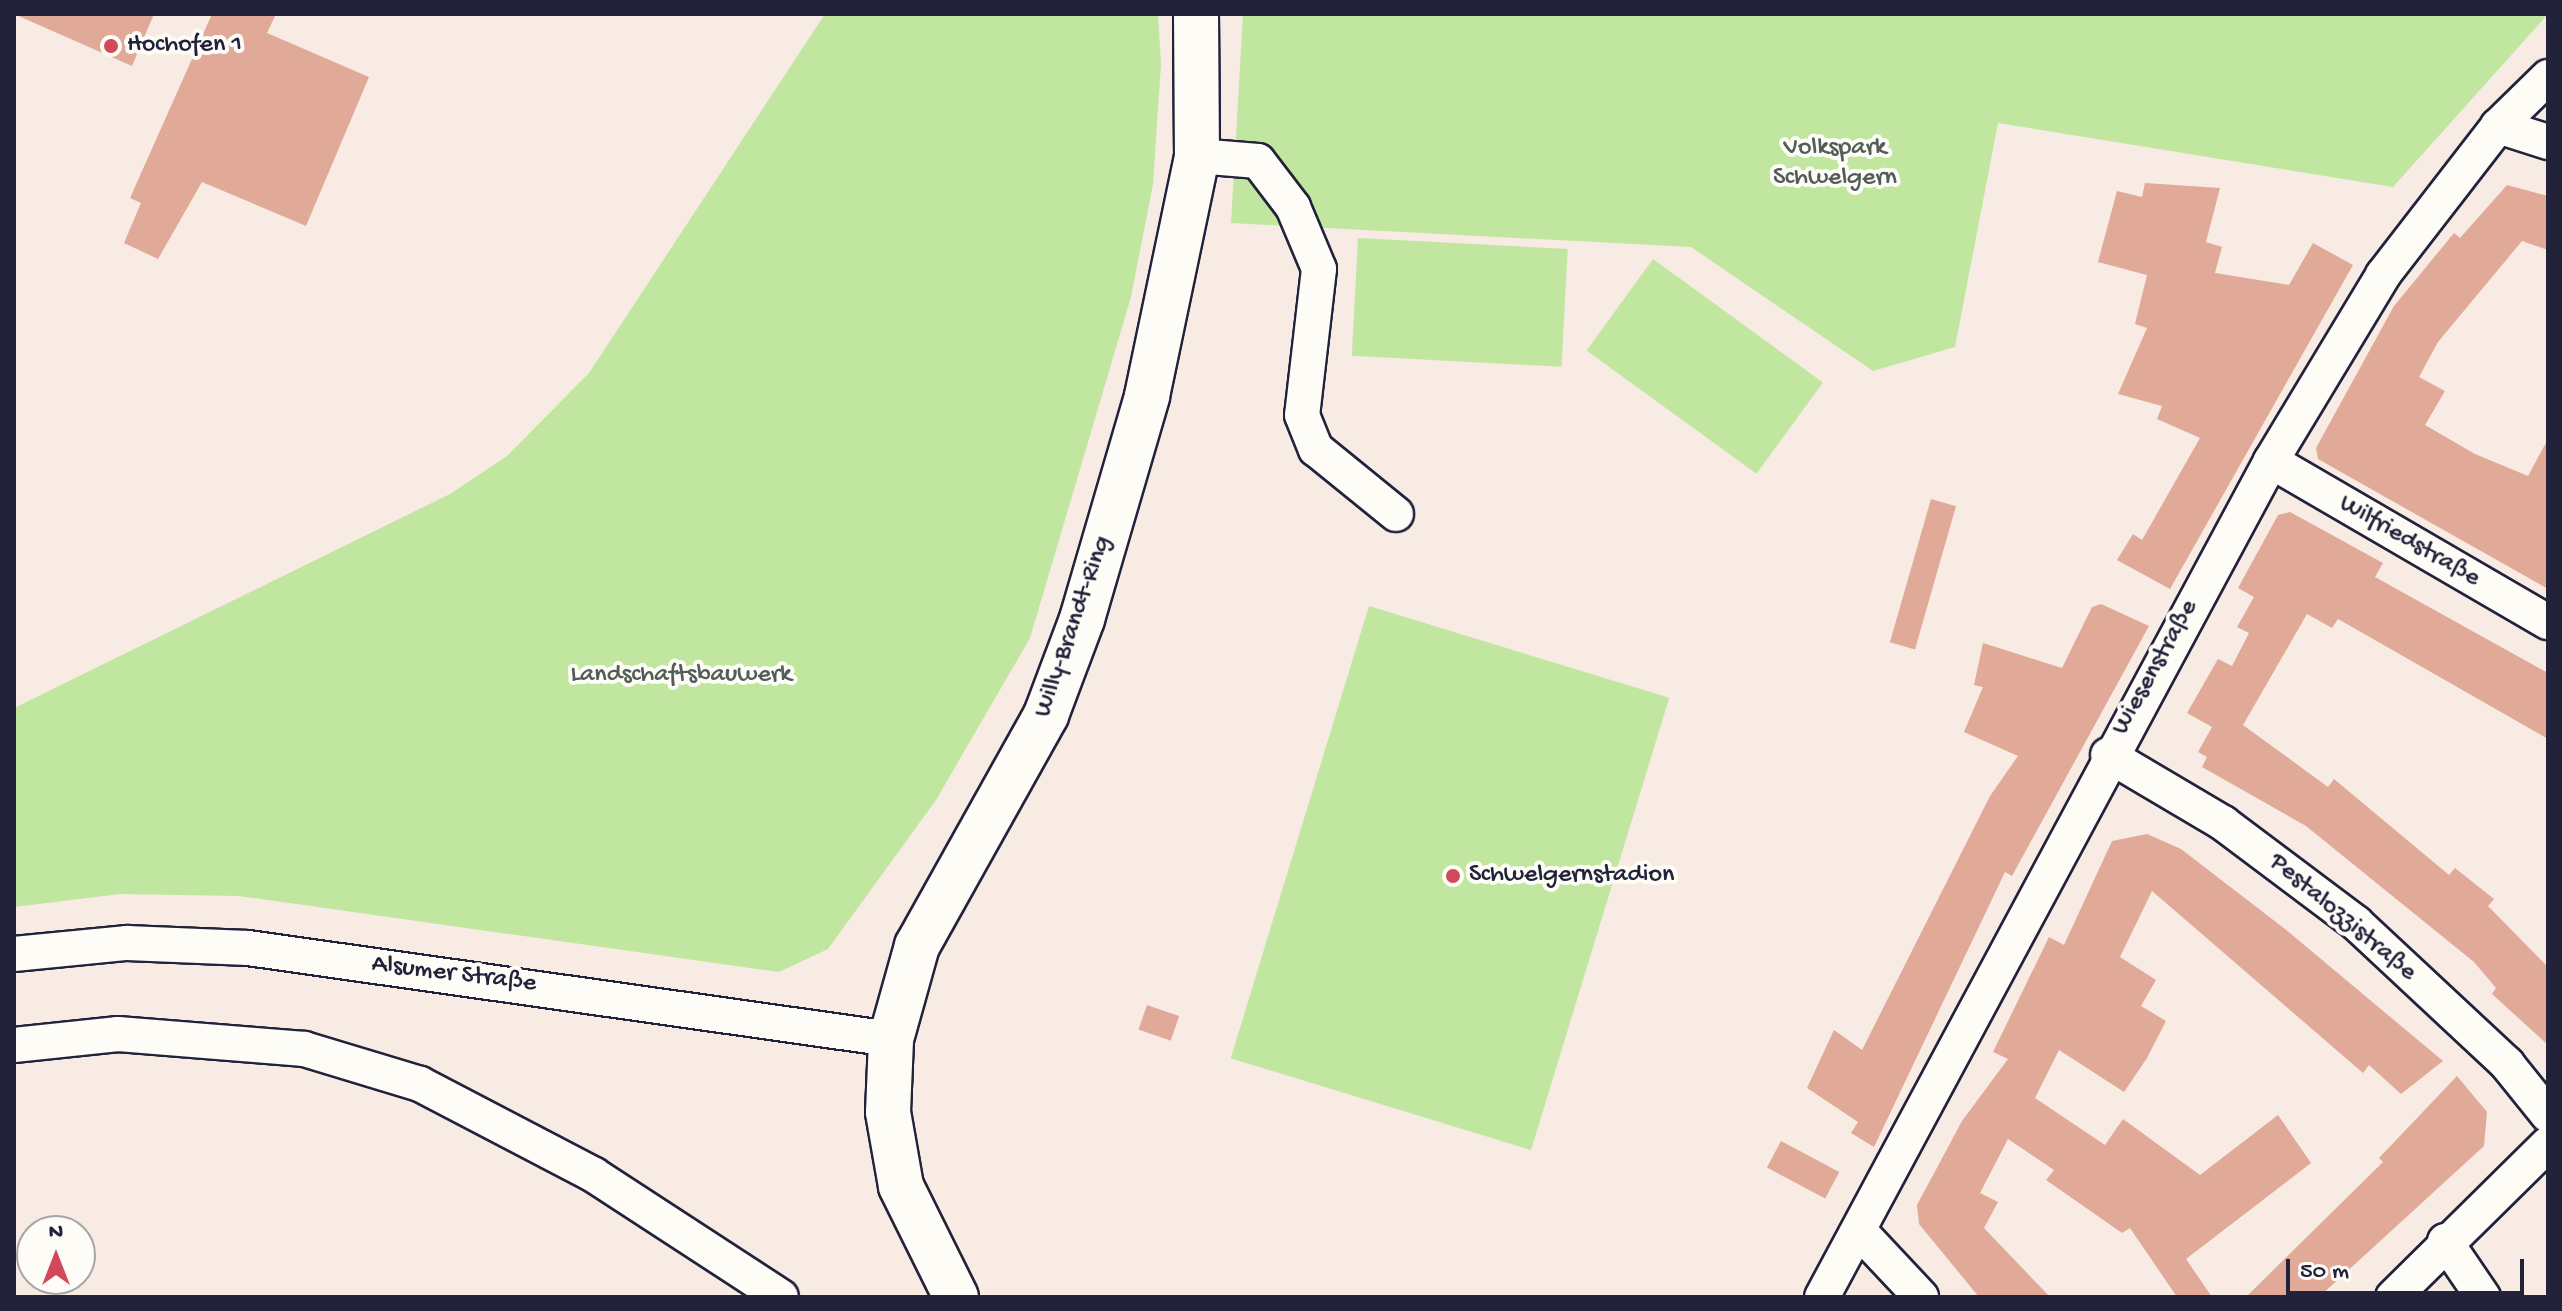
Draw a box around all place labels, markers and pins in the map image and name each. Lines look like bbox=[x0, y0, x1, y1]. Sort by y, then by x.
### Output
place label: Hochofen 1 bbox=[127, 30, 242, 62]
marker: Hochofen 1 bbox=[102, 37, 120, 55]
place label: Schwelgernstadion bbox=[1469, 860, 1674, 892]
marker: Schwelgernstadion bbox=[1444, 867, 1462, 885]

